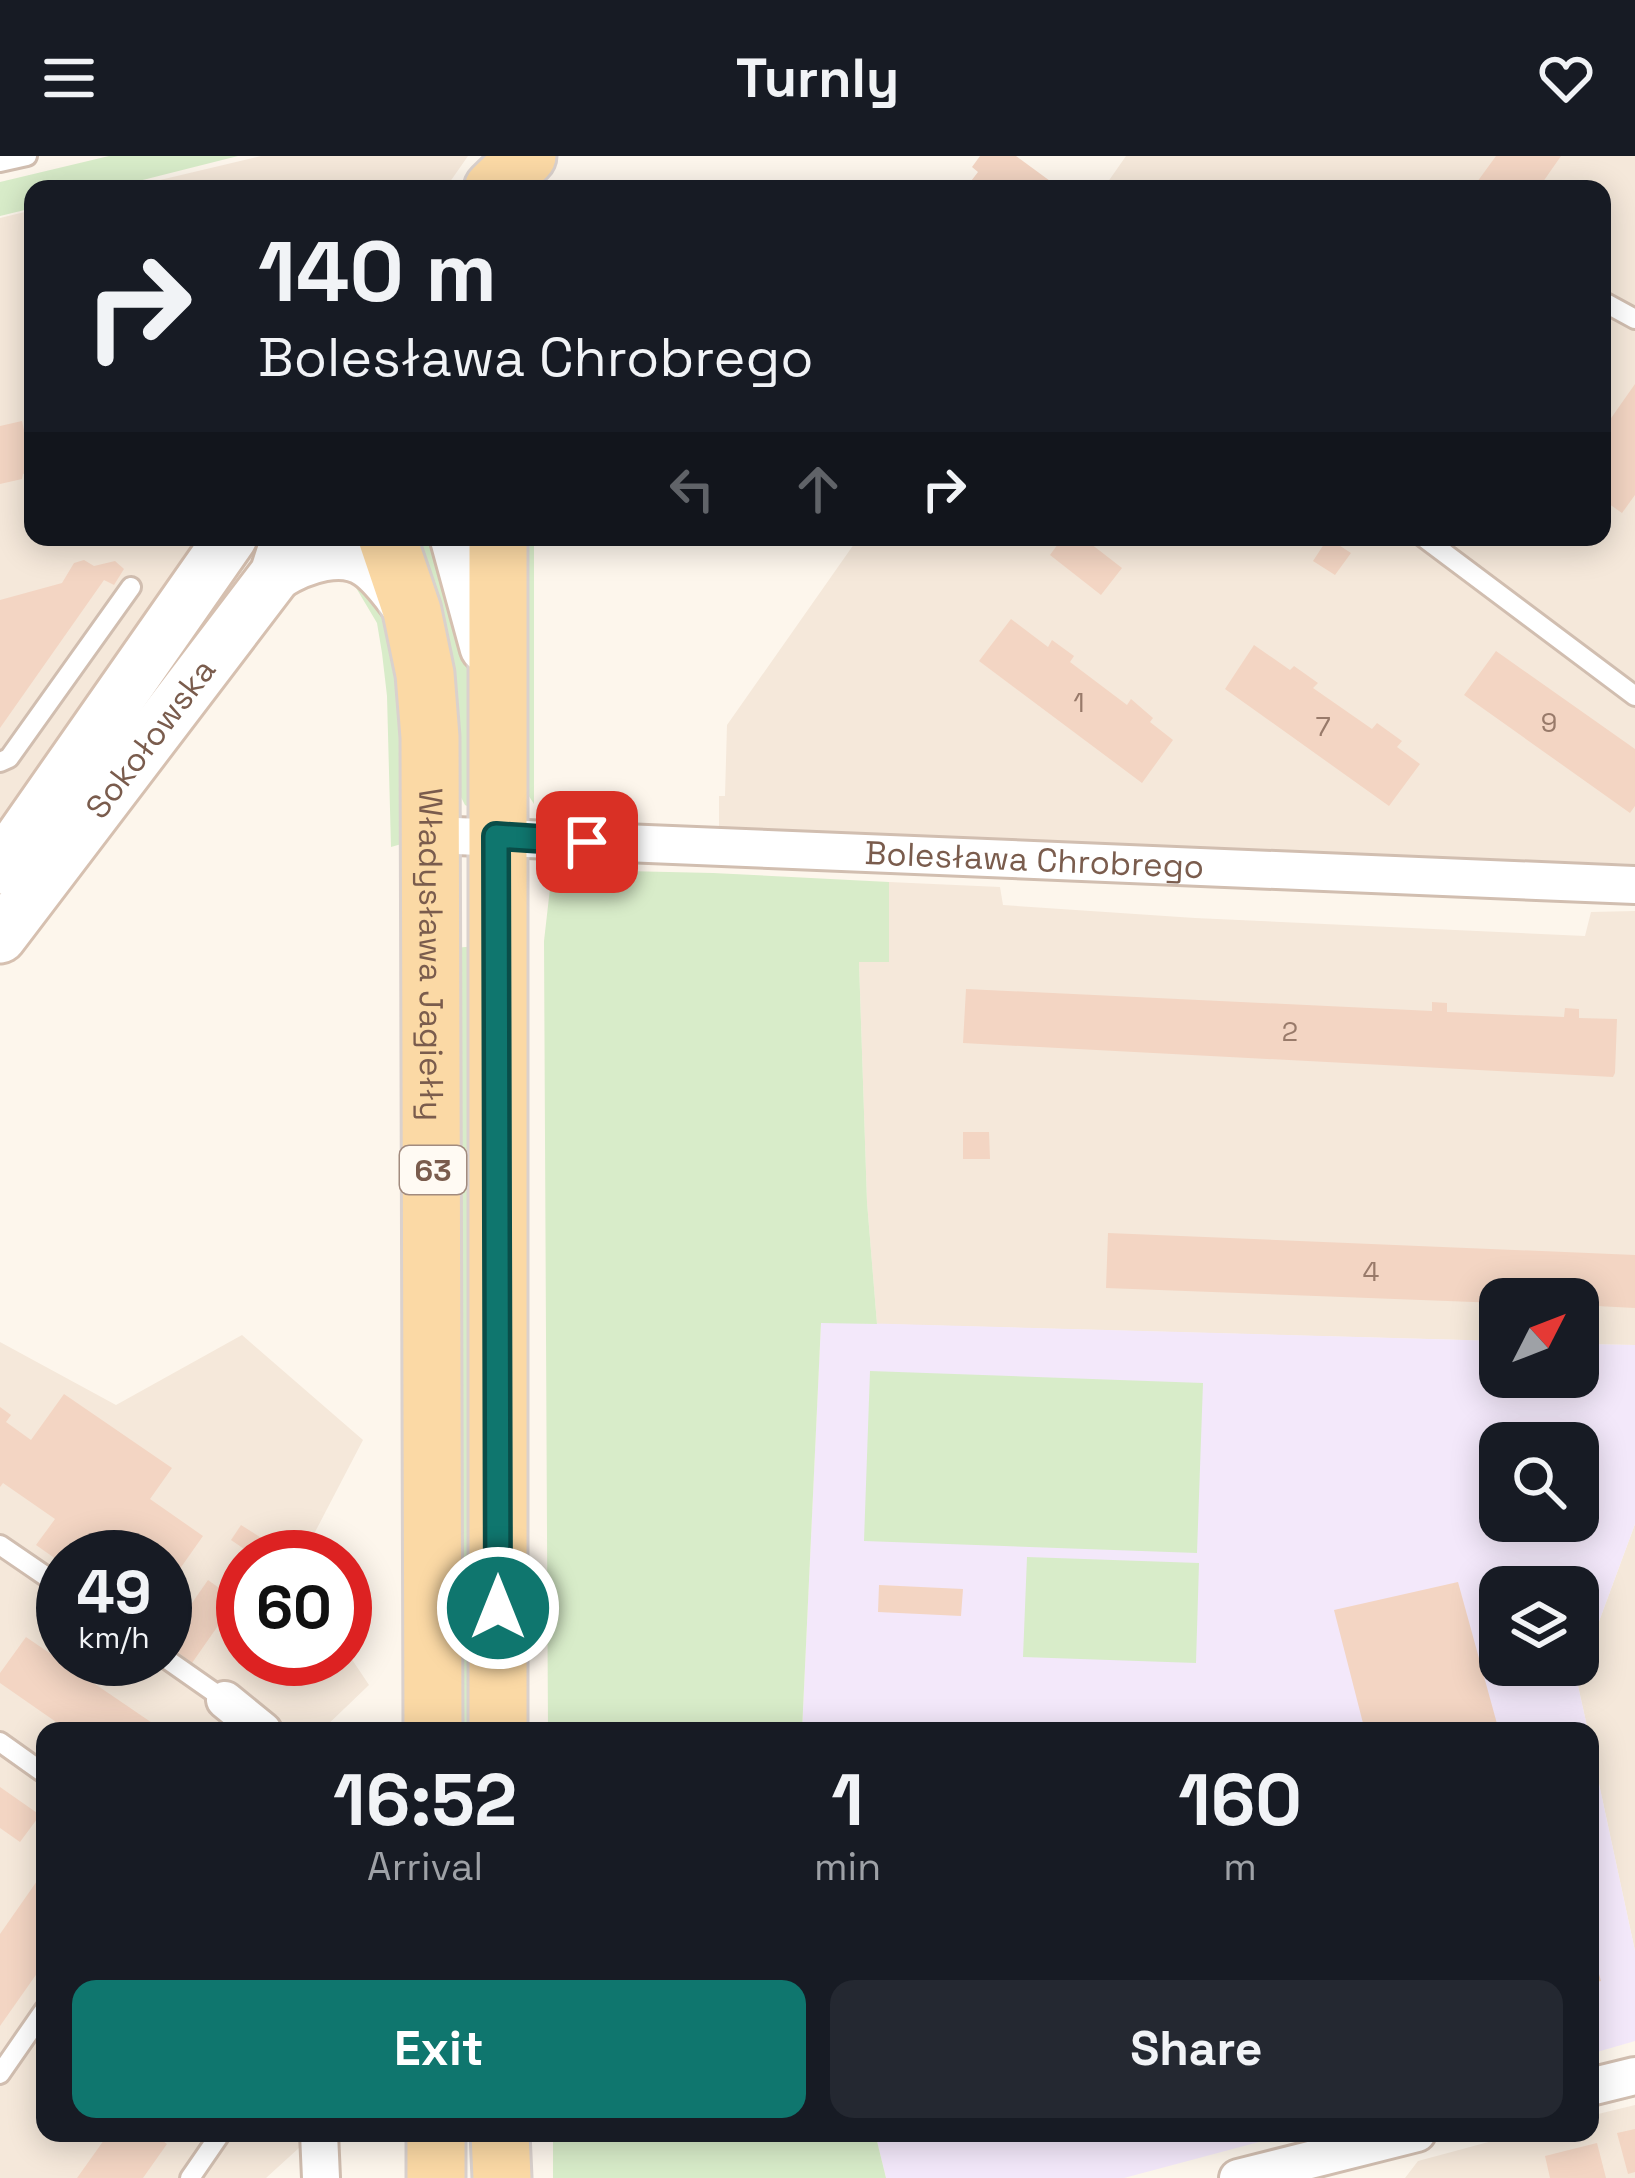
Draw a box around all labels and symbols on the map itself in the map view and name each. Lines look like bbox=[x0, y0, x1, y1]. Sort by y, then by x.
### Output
street label: Sokołowska bbox=[76, 650, 225, 827]
house number: 1 bbox=[1073, 685, 1085, 720]
house number: 9 bbox=[1541, 705, 1557, 740]
house number: 7 bbox=[1315, 709, 1331, 744]
street label: Władysława Jagiełły bbox=[409, 788, 452, 1121]
pin bbox=[536, 791, 638, 893]
street label: Bolesława Chrobrego bbox=[864, 832, 1205, 888]
house number: 2 bbox=[1282, 1014, 1298, 1049]
road number: 63 bbox=[400, 1146, 466, 1194]
house number: 4 bbox=[1363, 1254, 1380, 1289]
north arrow bbox=[1479, 1278, 1599, 1398]
speed limit sign: 60 bbox=[216, 1530, 372, 1686]
position arrow bbox=[435, 1545, 561, 1671]

